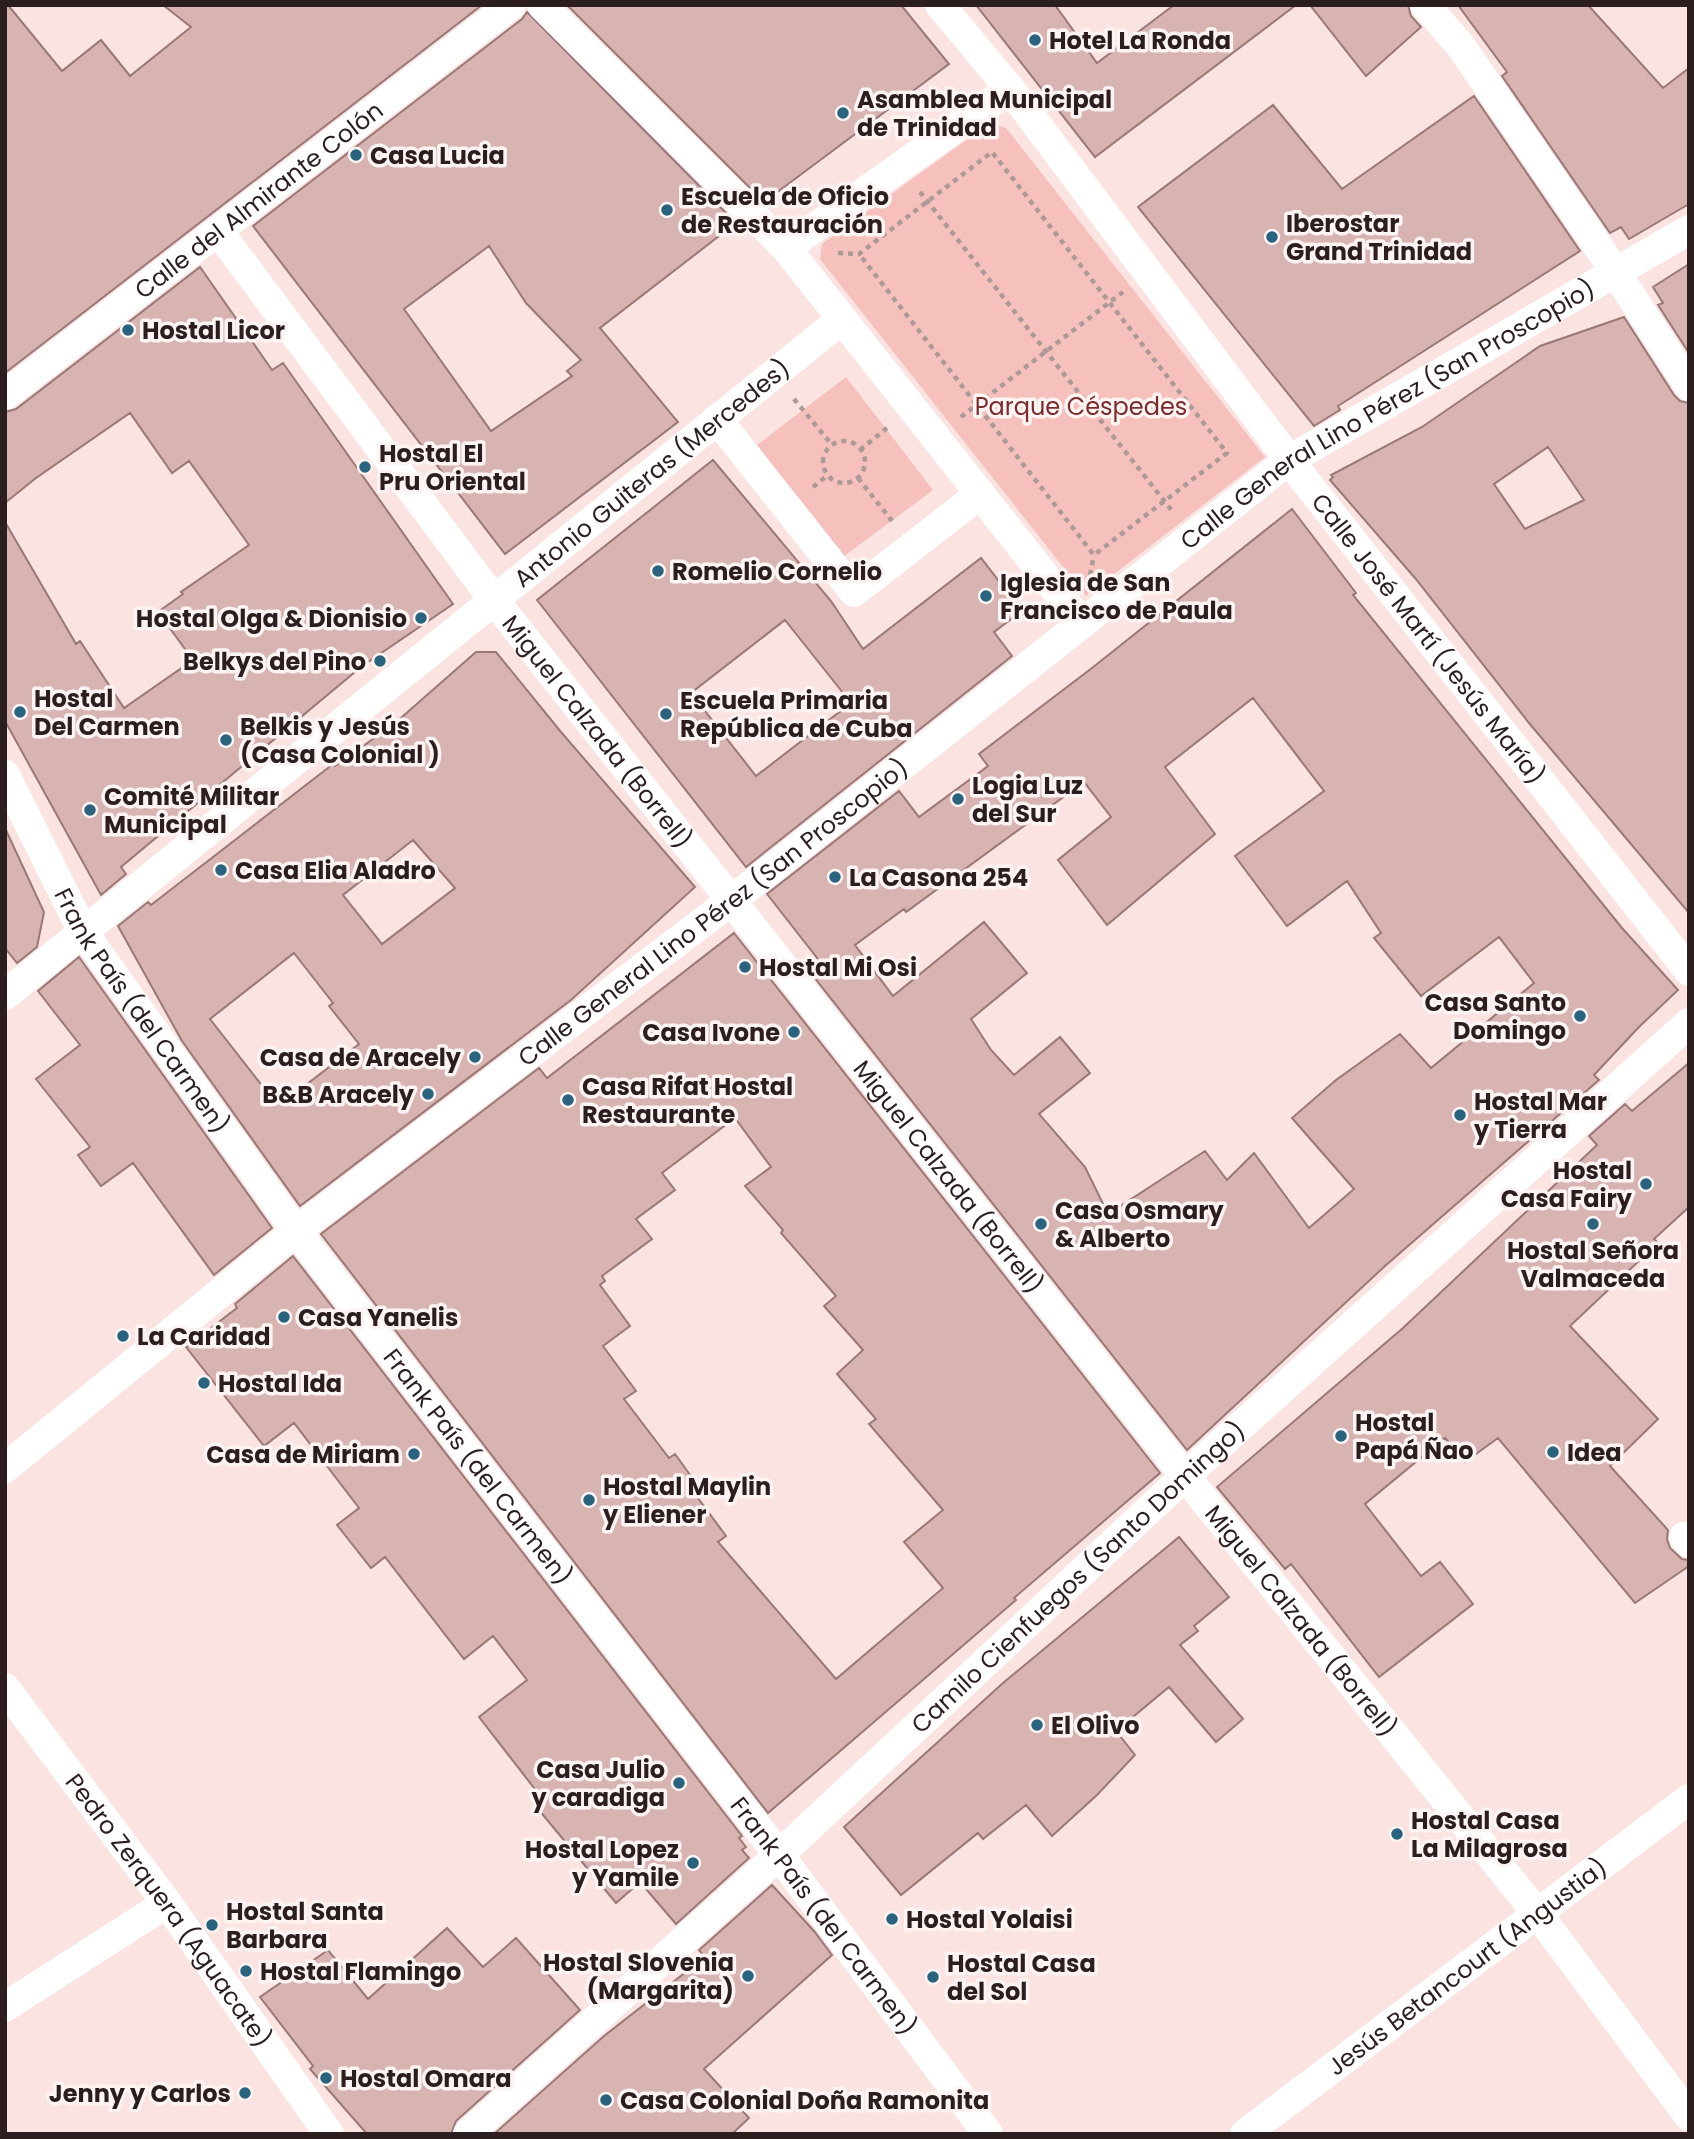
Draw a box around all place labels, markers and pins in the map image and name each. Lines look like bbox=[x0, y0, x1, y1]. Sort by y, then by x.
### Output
place label: Hotel La Ronda bbox=[1049, 24, 1231, 57]
marker: Hotel La Ronda bbox=[1027, 32, 1043, 48]
place label: Asamblea Municipal de Trinidad bbox=[857, 83, 1112, 144]
marker: Asamblea Municipal de Trinidad bbox=[835, 105, 851, 121]
place label: Casa Lucia bbox=[370, 139, 505, 172]
marker: Casa Lucia bbox=[348, 147, 364, 163]
place label: Escuela de Oficio de Restauración bbox=[681, 180, 889, 241]
marker: Escuela de Oficio de Restauración bbox=[659, 202, 675, 218]
place label: Iberostar Grand Trinidad bbox=[1286, 207, 1472, 268]
marker: Iberostar Grand Trinidad bbox=[1264, 229, 1280, 245]
place label: Hostal Licor bbox=[142, 314, 285, 347]
marker: Hostal Licor bbox=[120, 322, 136, 338]
place label: Hostal El Pru Oriental bbox=[379, 437, 526, 498]
marker: Hostal El Pru Oriental bbox=[357, 459, 373, 475]
place label: Romelio Cornelio bbox=[672, 555, 882, 588]
marker: Romelio Cornelio bbox=[650, 563, 666, 579]
place label: Iglesia de San Francisco de Paula bbox=[1000, 566, 1233, 627]
marker: Iglesia de San Francisco de Paula bbox=[978, 588, 994, 604]
place label: Hostal Olga & Dionisio bbox=[136, 602, 407, 635]
marker: Hostal Olga & Dionisio bbox=[413, 610, 429, 626]
place label: Belkys del Pino bbox=[183, 645, 366, 678]
marker: Belkys del Pino bbox=[372, 653, 388, 669]
place label: Hostal Del Carmen bbox=[34, 682, 180, 743]
place label: Escuela Primaria República de Cuba bbox=[680, 684, 913, 745]
marker: Hostal Del Carmen bbox=[12, 704, 28, 720]
marker: Escuela Primaria República de Cuba bbox=[658, 706, 674, 722]
place label: Belkis y Jesús (Casa Colonial ) bbox=[240, 710, 440, 771]
marker: Belkis y Jesús (Casa Colonial ) bbox=[218, 732, 234, 748]
place label: Logia Luz del Sur bbox=[972, 769, 1083, 830]
place label: Comité Militar Municipal bbox=[104, 780, 279, 841]
marker: Logia Luz del Sur bbox=[950, 791, 966, 807]
marker: Comité Militar Municipal bbox=[82, 802, 98, 818]
place label: Casa Elia Aladro bbox=[235, 854, 436, 887]
place label: La Casona 254 bbox=[849, 861, 1028, 894]
marker: Casa Elia Aladro bbox=[213, 862, 229, 878]
marker: La Casona 254 bbox=[827, 869, 843, 885]
place label: Hostal Mi Osi bbox=[759, 951, 917, 984]
marker: Hostal Mi Osi bbox=[737, 959, 753, 975]
place label: Casa Santo Domingo bbox=[1424, 986, 1566, 1047]
marker: Casa Santo Domingo bbox=[1572, 1008, 1588, 1024]
place label: Casa Ivone bbox=[642, 1016, 780, 1049]
marker: Casa Ivone bbox=[786, 1024, 802, 1040]
place label: Casa de Aracely bbox=[260, 1041, 462, 1074]
marker: Casa de Aracely bbox=[467, 1049, 483, 1065]
place label: Casa Rifat Hostal Restaurante bbox=[582, 1070, 793, 1131]
place label: B&B Aracely bbox=[262, 1078, 415, 1111]
place label: Hostal Mar y Tierra bbox=[1473, 1085, 1607, 1146]
marker: B&B Aracely bbox=[420, 1086, 436, 1102]
marker: Casa Rifat Hostal Restaurante bbox=[560, 1092, 576, 1108]
marker: Hostal Mar y Tierra bbox=[1452, 1107, 1468, 1123]
place label: Hostal Casa Fairy bbox=[1501, 1154, 1633, 1215]
marker: Hostal Casa Fairy bbox=[1638, 1176, 1654, 1192]
place label: Casa Osmary & Alberto bbox=[1055, 1194, 1225, 1255]
marker: Casa Osmary & Alberto bbox=[1033, 1216, 1049, 1232]
marker: Hostal Señora Valmaceda bbox=[1585, 1216, 1601, 1232]
place label: Hostal Señora Valmaceda bbox=[1507, 1234, 1679, 1295]
place label: Casa Yanelis bbox=[298, 1301, 458, 1334]
marker: Casa Yanelis bbox=[276, 1309, 292, 1325]
place label: La Caridad bbox=[137, 1320, 271, 1353]
marker: La Caridad bbox=[115, 1328, 131, 1344]
place label: Hostal Ida bbox=[218, 1367, 342, 1400]
marker: Hostal Ida bbox=[196, 1375, 212, 1391]
place label: Hostal Papá Ñao bbox=[1355, 1406, 1474, 1467]
marker: Hostal Papá Ñao bbox=[1333, 1428, 1349, 1444]
place label: Idea bbox=[1567, 1436, 1621, 1469]
place label: Casa de Miriam bbox=[206, 1438, 400, 1471]
marker: Idea bbox=[1545, 1444, 1561, 1460]
marker: Casa de Miriam bbox=[406, 1446, 422, 1462]
place label: Hostal Maylin y Eliener bbox=[602, 1470, 771, 1531]
marker: Hostal Maylin y Eliener bbox=[581, 1492, 597, 1508]
place label: El Olivo bbox=[1051, 1709, 1140, 1742]
marker: El Olivo bbox=[1029, 1717, 1045, 1733]
place label: Casa Julio y caradiga bbox=[530, 1753, 665, 1814]
marker: Casa Julio y caradiga bbox=[671, 1775, 687, 1791]
place label: Hostal Casa La Milagrosa bbox=[1411, 1804, 1568, 1865]
marker: Hostal Casa La Milagrosa bbox=[1389, 1826, 1405, 1842]
place label: Hostal Lopez y Yamile bbox=[525, 1833, 679, 1894]
marker: Hostal Lopez y Yamile bbox=[685, 1855, 701, 1871]
place label: Hostal Santa Barbara bbox=[226, 1895, 384, 1956]
place label: Hostal Yolaisi bbox=[906, 1903, 1073, 1936]
marker: Hostal Yolaisi bbox=[884, 1911, 900, 1927]
marker: Hostal Santa Barbara bbox=[204, 1917, 220, 1933]
place label: Hostal Slovenia (Margarita) bbox=[543, 1946, 734, 2007]
place label: Hostal Casa del Sol bbox=[947, 1947, 1096, 2008]
place label: Hostal Flamingo bbox=[260, 1955, 461, 1988]
marker: Hostal Flamingo bbox=[238, 1963, 254, 1979]
marker: Hostal Slovenia (Margarita) bbox=[740, 1968, 756, 1984]
marker: Hostal Casa del Sol bbox=[925, 1969, 941, 1985]
place label: Hostal Omara bbox=[340, 2062, 512, 2095]
marker: Hostal Omara bbox=[318, 2070, 334, 2086]
place label: Jenny y Carlos bbox=[49, 2077, 231, 2110]
place label: Casa Colonial Doña Ramonita bbox=[620, 2084, 989, 2117]
marker: Jenny y Carlos bbox=[237, 2085, 253, 2101]
marker: Casa Colonial Doña Ramonita bbox=[598, 2092, 614, 2108]

